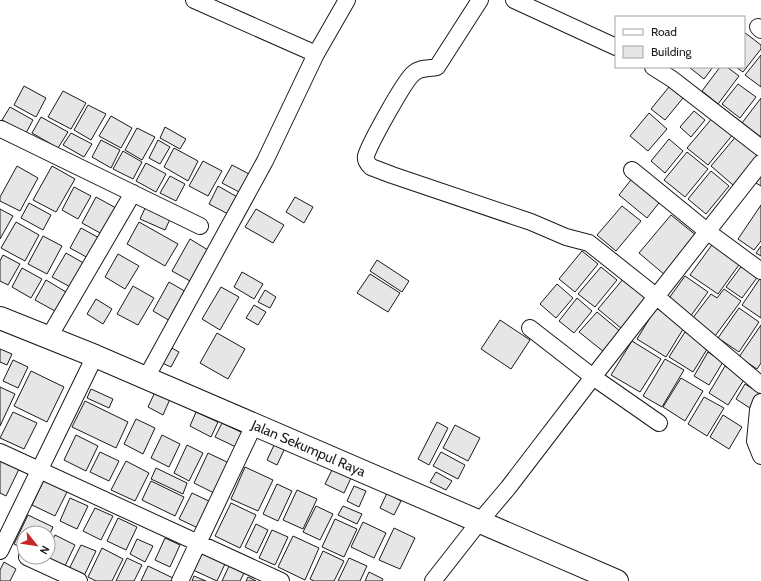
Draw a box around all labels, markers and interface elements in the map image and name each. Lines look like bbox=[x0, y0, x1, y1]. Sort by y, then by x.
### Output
legend bbox=[615, 16, 745, 68]
text: Road bbox=[651, 24, 677, 39]
text: Building bbox=[651, 44, 693, 59]
street label: Jalan Sekumpul Raya bbox=[248, 415, 369, 481]
north arrow bbox=[16, 525, 56, 565]
text: N bbox=[37, 543, 53, 557]

